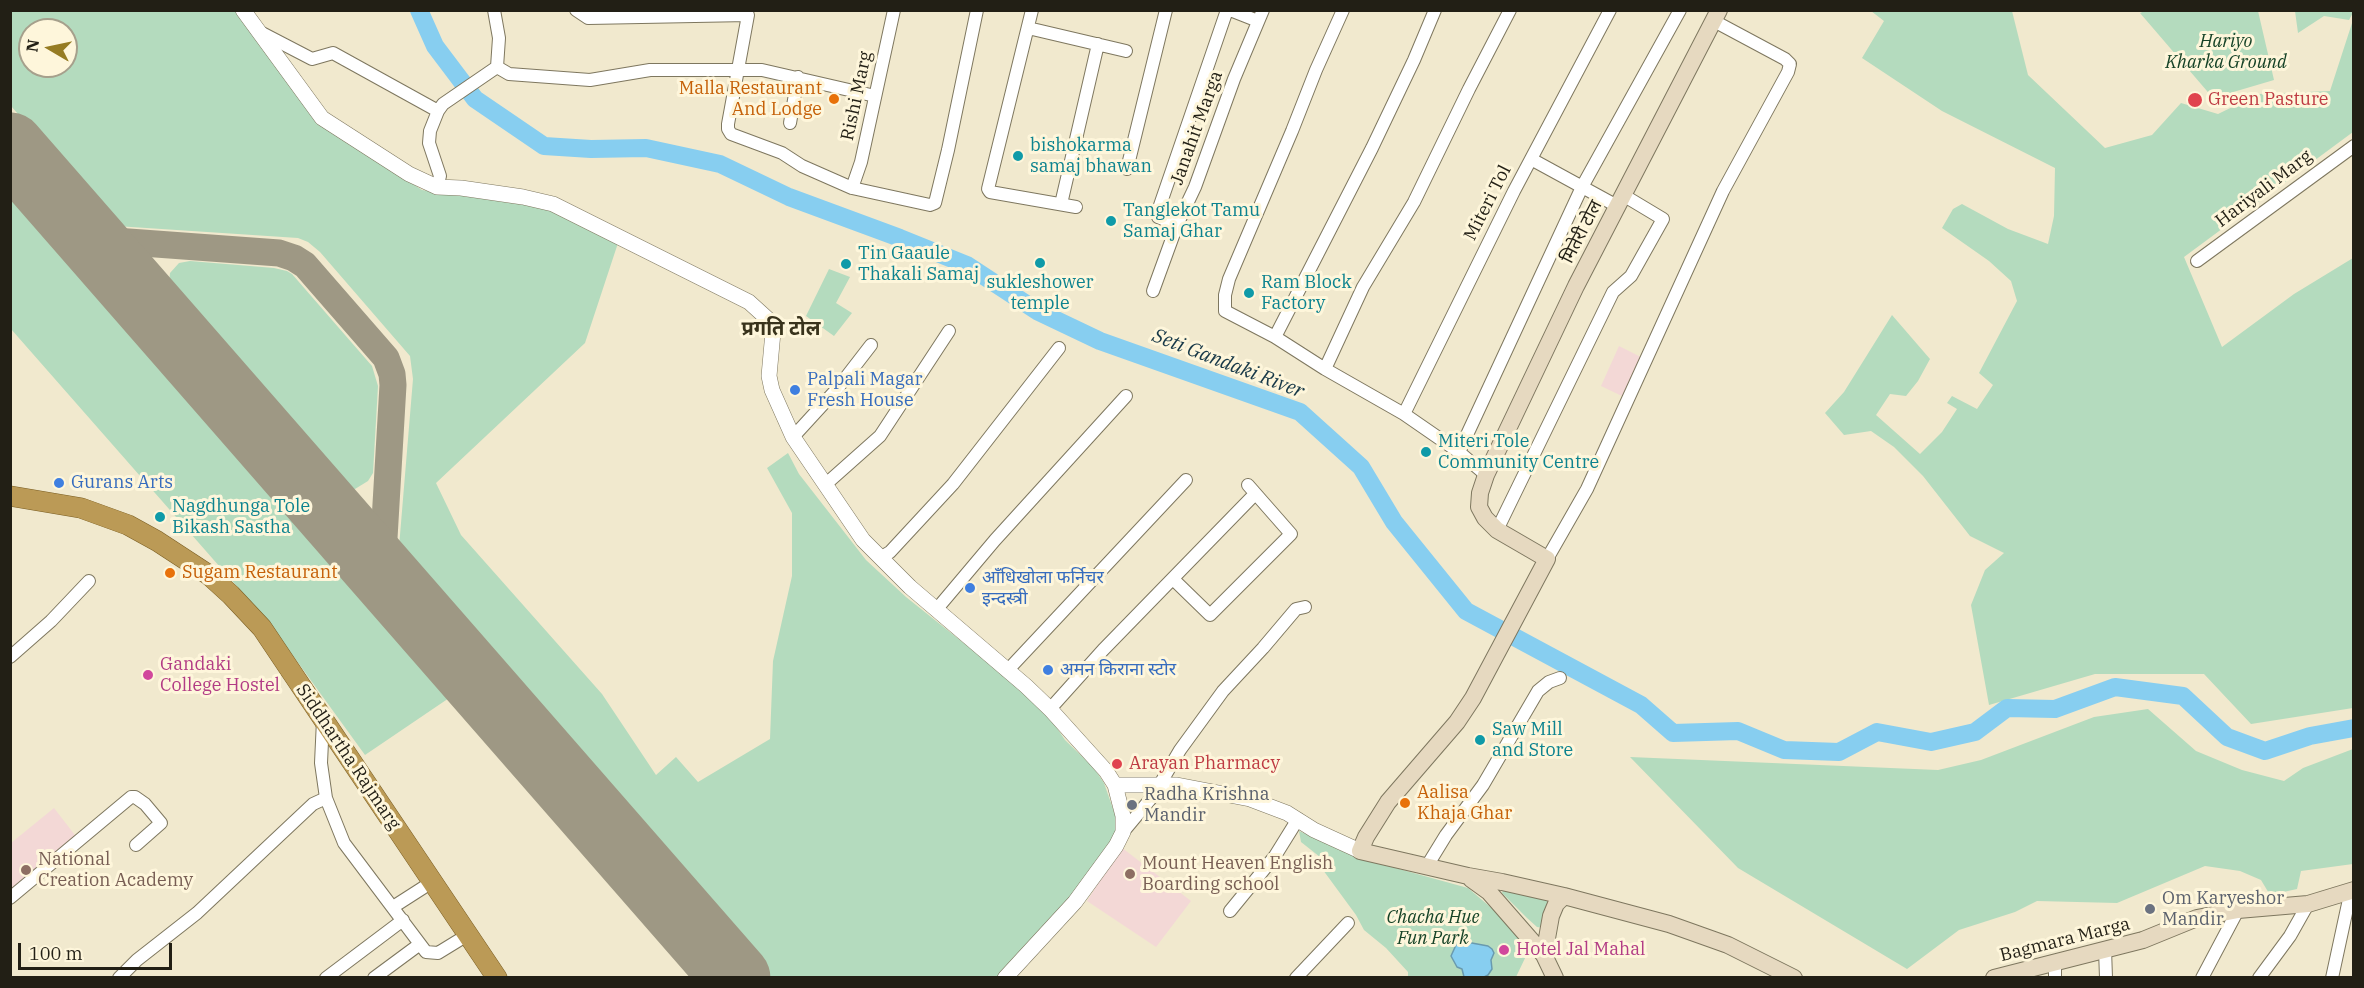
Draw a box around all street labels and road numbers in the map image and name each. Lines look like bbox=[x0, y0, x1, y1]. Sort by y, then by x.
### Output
street label: Rishi Marg bbox=[837, 49, 877, 143]
street label: Janahit Marga bbox=[1166, 68, 1228, 188]
street label: Hariyali Marg bbox=[2211, 146, 2317, 232]
street label: Miteri Tol bbox=[1460, 162, 1516, 244]
street label: मितेरी टोल bbox=[1557, 197, 1607, 267]
street label: Siddhartha Rajmarg bbox=[291, 680, 405, 834]
street label: Bagmara Marga bbox=[1998, 913, 2132, 967]

